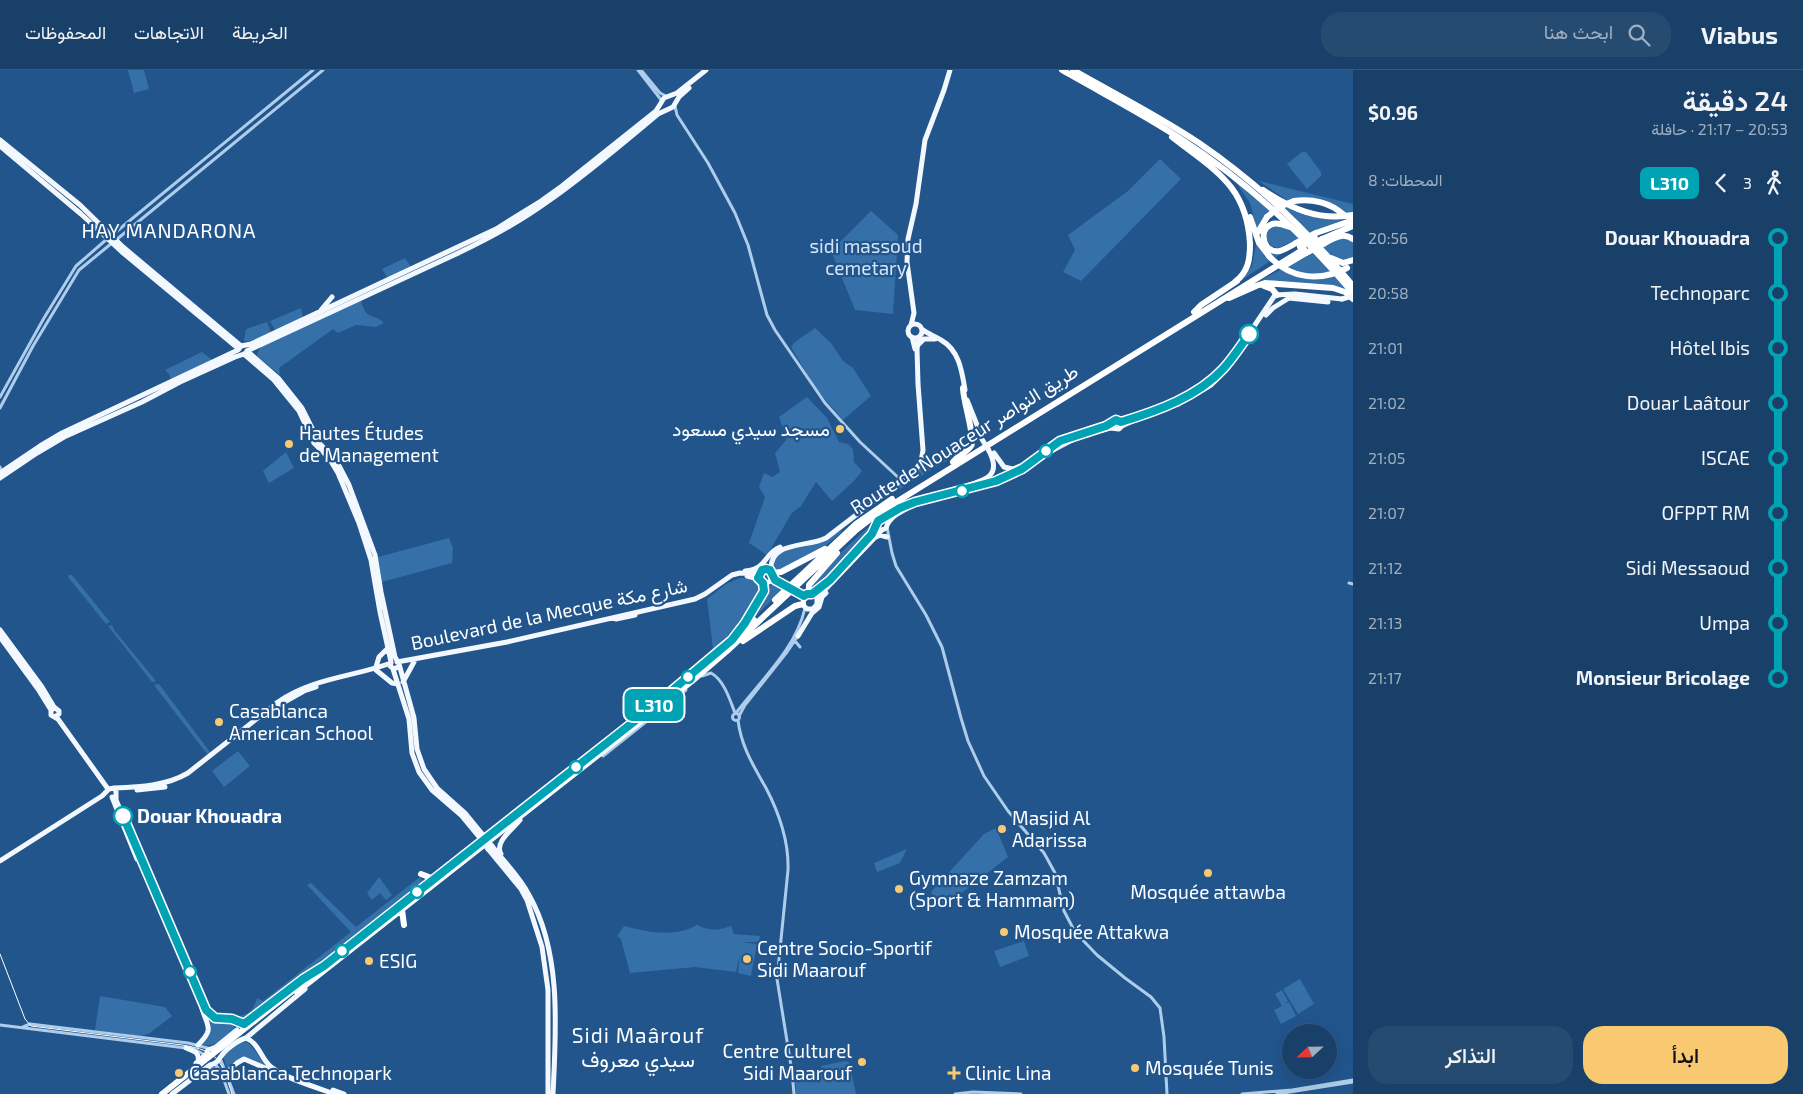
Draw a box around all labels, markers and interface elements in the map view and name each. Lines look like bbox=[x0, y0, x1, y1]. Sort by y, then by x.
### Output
search box bbox=[1321, 12, 1671, 57]
text: ابحث هنا bbox=[1544, 20, 1613, 43]
text: Viabus bbox=[1701, 20, 1778, 49]
text: المحفوظات bbox=[25, 21, 106, 43]
text: الاتجاهات bbox=[134, 21, 204, 43]
text: الخريطة bbox=[232, 21, 288, 43]
icon: search bbox=[1625, 21, 1653, 49]
text: 24 دقيقة bbox=[1682, 83, 1788, 117]
text: $0.96 bbox=[1368, 101, 1418, 124]
text: 20:53 – 21:17 · حافلة bbox=[1651, 119, 1788, 138]
icon: back bbox=[1707, 169, 1735, 197]
icon: walk bbox=[1760, 169, 1788, 197]
text: المحطات: 8 bbox=[1368, 170, 1442, 189]
text: L310 bbox=[1650, 172, 1689, 194]
text: 3 bbox=[1743, 173, 1752, 192]
district label: HAY MANDARONA bbox=[82, 218, 257, 242]
text: Douar Khouadra bbox=[1605, 226, 1750, 249]
text: 20:56 bbox=[1368, 228, 1408, 247]
park label: sidi massoud cemetary bbox=[809, 234, 923, 279]
text: Technoparc bbox=[1651, 281, 1750, 304]
text: 20:58 bbox=[1368, 283, 1409, 302]
unlabelled marker bbox=[1239, 324, 1259, 344]
text: Hôtel Ibis bbox=[1670, 336, 1750, 359]
text: 21:01 bbox=[1368, 338, 1403, 357]
street label: Route de Nouaceur طريق النواصر bbox=[846, 359, 1082, 519]
text: Douar Laâtour bbox=[1627, 391, 1750, 414]
text: 21:02 bbox=[1368, 393, 1406, 412]
place label: مسجد سيدي مسعود bbox=[672, 417, 830, 445]
place label: Hautes Études de Management bbox=[299, 421, 439, 466]
marker: مسجد سيدي مسعود bbox=[834, 423, 846, 435]
marker: Hautes Études de Management bbox=[283, 438, 295, 450]
unlabelled marker bbox=[1039, 444, 1053, 458]
text: ISCAE bbox=[1701, 446, 1750, 469]
text: 21:05 bbox=[1368, 448, 1405, 467]
unlabelled marker bbox=[955, 484, 969, 498]
text: OFPPT RM bbox=[1661, 501, 1750, 524]
text: 21:07 bbox=[1368, 503, 1405, 522]
text: Sidi Messaoud bbox=[1626, 556, 1750, 579]
text: 21:12 bbox=[1368, 558, 1403, 577]
street label: Boulevard de la Mecque شارع مكة bbox=[409, 573, 690, 656]
text: Umpa bbox=[1699, 611, 1750, 634]
text: 21:13 bbox=[1368, 613, 1402, 632]
text: Monsieur Bricolage bbox=[1576, 666, 1750, 689]
text: 21:17 bbox=[1368, 668, 1402, 687]
unlabelled marker bbox=[681, 670, 695, 684]
line badge: L310 bbox=[619, 689, 689, 721]
text: L310 bbox=[635, 694, 674, 716]
place label: Casablanca American School bbox=[229, 699, 374, 744]
marker: Casablanca American School bbox=[213, 716, 225, 728]
unlabelled marker bbox=[569, 760, 583, 774]
place label: Douar Khouadra bbox=[137, 804, 282, 827]
marker: Douar Khouadra bbox=[113, 806, 133, 826]
place label: Masjid Al Adarissa bbox=[1012, 806, 1091, 851]
marker: Masjid Al Adarissa bbox=[996, 823, 1008, 835]
place label: Gymnaze Zamzam (Sport & Hammam) bbox=[909, 866, 1075, 911]
marker: Mosquée attawba bbox=[1202, 867, 1214, 879]
place label: Mosquée attawba bbox=[1130, 880, 1286, 903]
marker: Gymnaze Zamzam (Sport & Hammam) bbox=[893, 883, 905, 895]
unlabelled marker bbox=[410, 885, 424, 899]
place label: Mosquée Attakwa bbox=[1014, 920, 1169, 943]
marker: Mosquée Attakwa bbox=[998, 926, 1010, 938]
place label: Centre Socio-Sportif Sidi Maarouf bbox=[757, 936, 933, 981]
unlabelled marker bbox=[335, 944, 349, 958]
place label: ESIG bbox=[379, 949, 417, 972]
marker: Centre Socio-Sportif Sidi Maarouf bbox=[741, 953, 753, 965]
marker: ESIG bbox=[363, 955, 375, 967]
unlabelled marker bbox=[183, 965, 197, 979]
district label: Sidi Maârouf سيدي معروف bbox=[572, 1022, 704, 1077]
north arrow bbox=[1282, 1024, 1338, 1079]
map controls bbox=[1282, 1024, 1337, 1079]
button: التذاكر bbox=[1368, 1026, 1573, 1084]
button: ابدأ bbox=[1583, 1026, 1788, 1084]
place label: Centre Culturel Sidi Maarouf bbox=[722, 1039, 853, 1084]
marker: Centre Culturel Sidi Maarouf bbox=[856, 1056, 868, 1068]
place label: Mosquée Tunis bbox=[1145, 1056, 1274, 1079]
place label: Casablanca Technopark bbox=[189, 1061, 392, 1084]
place label: Clinic Lina bbox=[965, 1061, 1051, 1084]
marker: Mosquée Tunis bbox=[1129, 1062, 1141, 1074]
marker: Clinic Lina bbox=[947, 1066, 961, 1080]
marker: Casablanca Technopark bbox=[173, 1067, 185, 1079]

